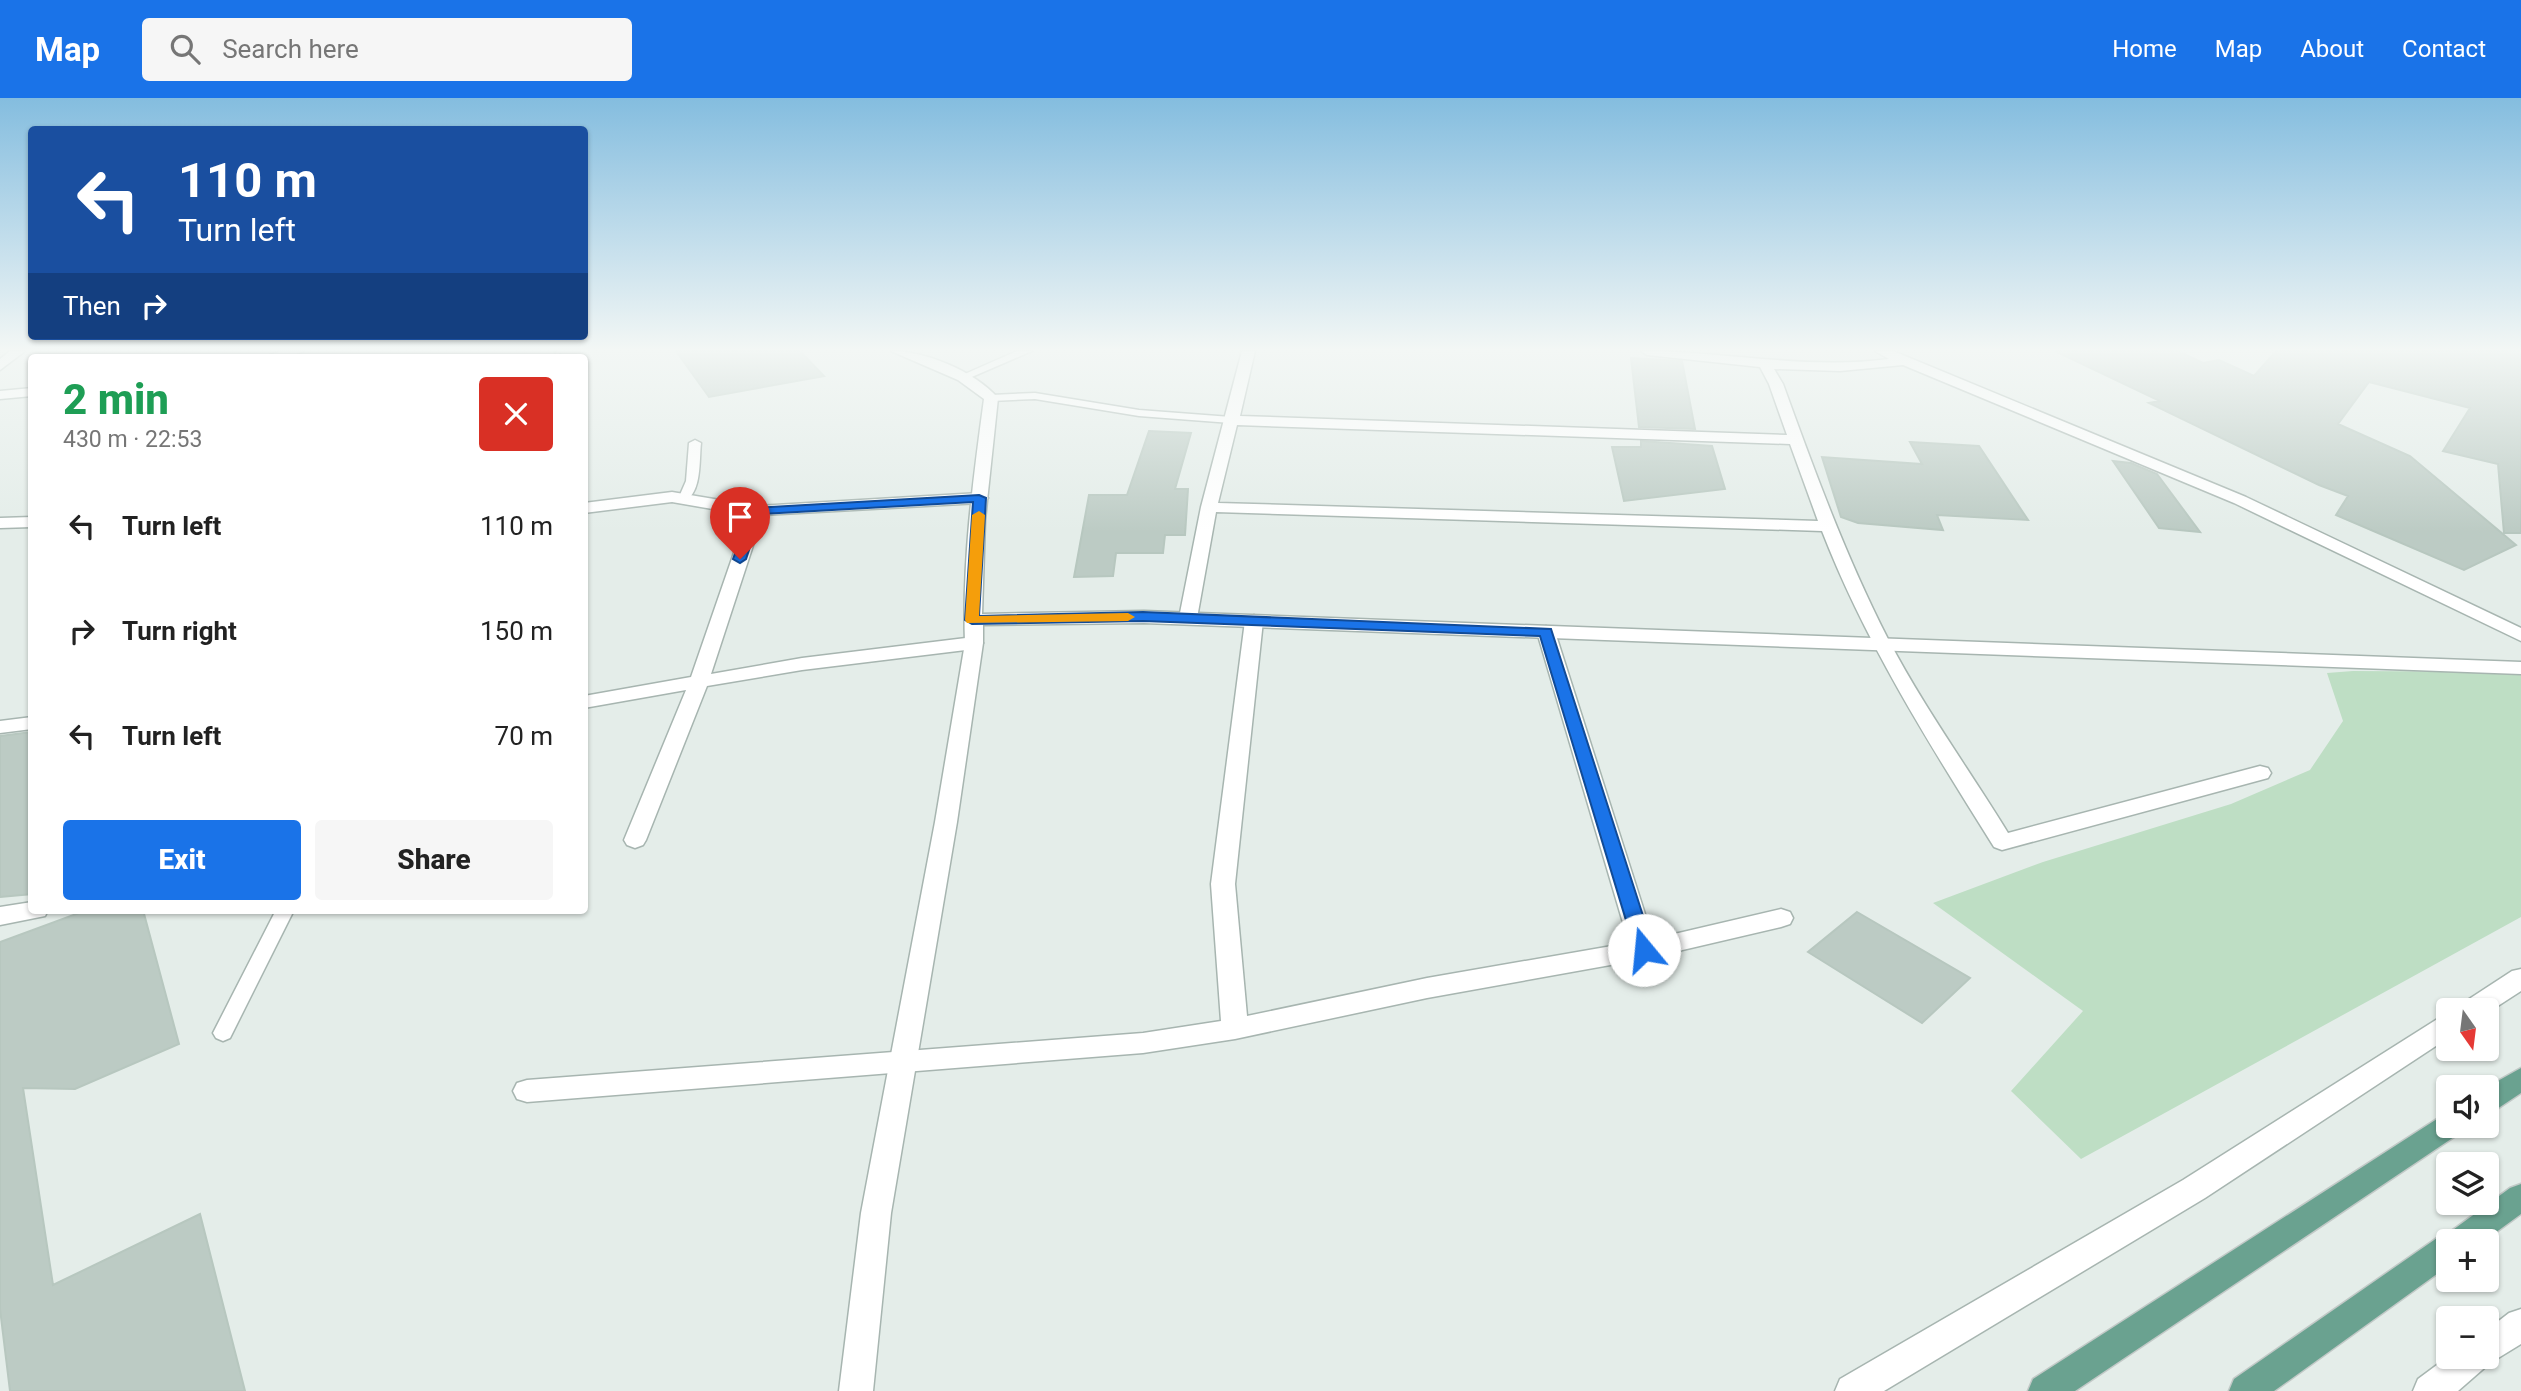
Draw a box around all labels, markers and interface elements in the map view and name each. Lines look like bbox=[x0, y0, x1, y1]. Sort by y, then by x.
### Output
search box bbox=[142, 18, 632, 81]
text: Map bbox=[35, 30, 100, 69]
icon: search bbox=[166, 30, 204, 68]
text: Search here bbox=[222, 34, 359, 64]
text: Home bbox=[2112, 35, 2177, 63]
text: Map bbox=[2215, 35, 2262, 63]
text: About bbox=[2300, 35, 2364, 63]
text: Contact bbox=[2402, 35, 2486, 63]
text: 110 m bbox=[178, 152, 317, 209]
icon: left bbox=[63, 154, 154, 245]
text: Turn left bbox=[178, 211, 296, 249]
icon: right bbox=[135, 287, 173, 325]
text: Then bbox=[63, 291, 121, 321]
text: 2 min bbox=[63, 375, 169, 424]
button: close bbox=[479, 377, 553, 451]
text: 430 m · 22:53 bbox=[63, 426, 202, 453]
pin bbox=[710, 487, 770, 559]
icon: arrive bbox=[721, 498, 759, 536]
icon: left bbox=[63, 507, 101, 545]
text: Turn left bbox=[122, 511, 221, 541]
text: 110 m bbox=[480, 511, 553, 541]
icon: right bbox=[63, 612, 101, 650]
text: Turn right bbox=[122, 616, 237, 646]
text: 150 m bbox=[480, 616, 553, 646]
icon: left bbox=[63, 717, 101, 755]
text: Turn left bbox=[122, 721, 221, 751]
text: 70 m bbox=[495, 721, 553, 751]
button: Exit bbox=[63, 820, 301, 900]
button: Share bbox=[315, 820, 553, 900]
position arrow bbox=[1607, 913, 1681, 987]
north arrow bbox=[2436, 998, 2499, 1060]
map controls bbox=[2436, 998, 2499, 1369]
button: sound bbox=[2436, 1075, 2499, 1138]
button: layers bbox=[2436, 1152, 2499, 1215]
button: + bbox=[2436, 1229, 2499, 1292]
button: − bbox=[2436, 1306, 2499, 1369]

